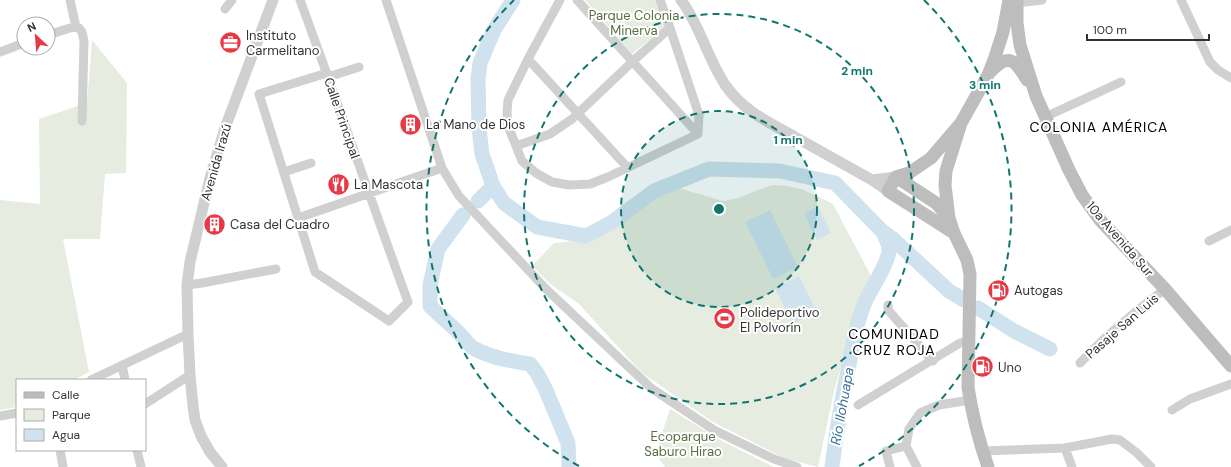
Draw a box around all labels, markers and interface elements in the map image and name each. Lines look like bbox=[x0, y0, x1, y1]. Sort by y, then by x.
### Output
park label: Parque Colonia Minerva bbox=[589, 7, 679, 39]
north arrow bbox=[16, 16, 56, 56]
scale bar bbox=[1087, 16, 1209, 42]
text: N bbox=[25, 19, 38, 35]
text: 100 m bbox=[1093, 22, 1127, 38]
place label: Instituto Carmelitano bbox=[246, 27, 320, 59]
office icon: Instituto Carmelitano bbox=[217, 29, 243, 55]
text: 2 min bbox=[841, 63, 873, 79]
street label: Calle Principal bbox=[320, 75, 364, 161]
text: 3 min bbox=[969, 77, 1001, 93]
building icon: La Mano de Dios bbox=[397, 111, 423, 137]
place label: La Mano de Dios bbox=[426, 116, 525, 133]
district label: COLONIA AMÉRICA bbox=[1030, 118, 1168, 136]
street label: Avenida Irazú bbox=[197, 121, 235, 203]
text: 1 min bbox=[773, 132, 803, 148]
restaurant icon: La Mascota bbox=[326, 171, 352, 197]
place label: La Mascota bbox=[354, 176, 423, 193]
street label: 10a Avenida Sur bbox=[1083, 198, 1158, 280]
centre of rings bbox=[712, 202, 726, 216]
building icon: Casa del Cuadro bbox=[202, 211, 228, 237]
place label: Casa del Cuadro bbox=[230, 216, 330, 233]
fuel station icon: Autogas bbox=[985, 277, 1011, 303]
place label: Autogas bbox=[1014, 282, 1063, 299]
street label: Pasaje San Luis bbox=[1082, 290, 1162, 362]
place label: Polideportivo El Polvorín bbox=[740, 304, 820, 336]
sports icon: Polideportivo El Polvorín bbox=[711, 306, 737, 332]
district label: COMUNIDAD CRUZ ROJA bbox=[848, 325, 940, 359]
fuel station icon: Uno bbox=[969, 354, 995, 380]
place label: Uno bbox=[998, 359, 1022, 376]
water label: Río Ilohuapa bbox=[826, 365, 858, 446]
legend bbox=[16, 379, 146, 451]
text: Calle bbox=[52, 387, 79, 403]
text: Parque bbox=[52, 407, 91, 423]
text: Agua bbox=[52, 427, 80, 443]
park label: Ecoparque Saburo Hirao bbox=[644, 428, 722, 460]

